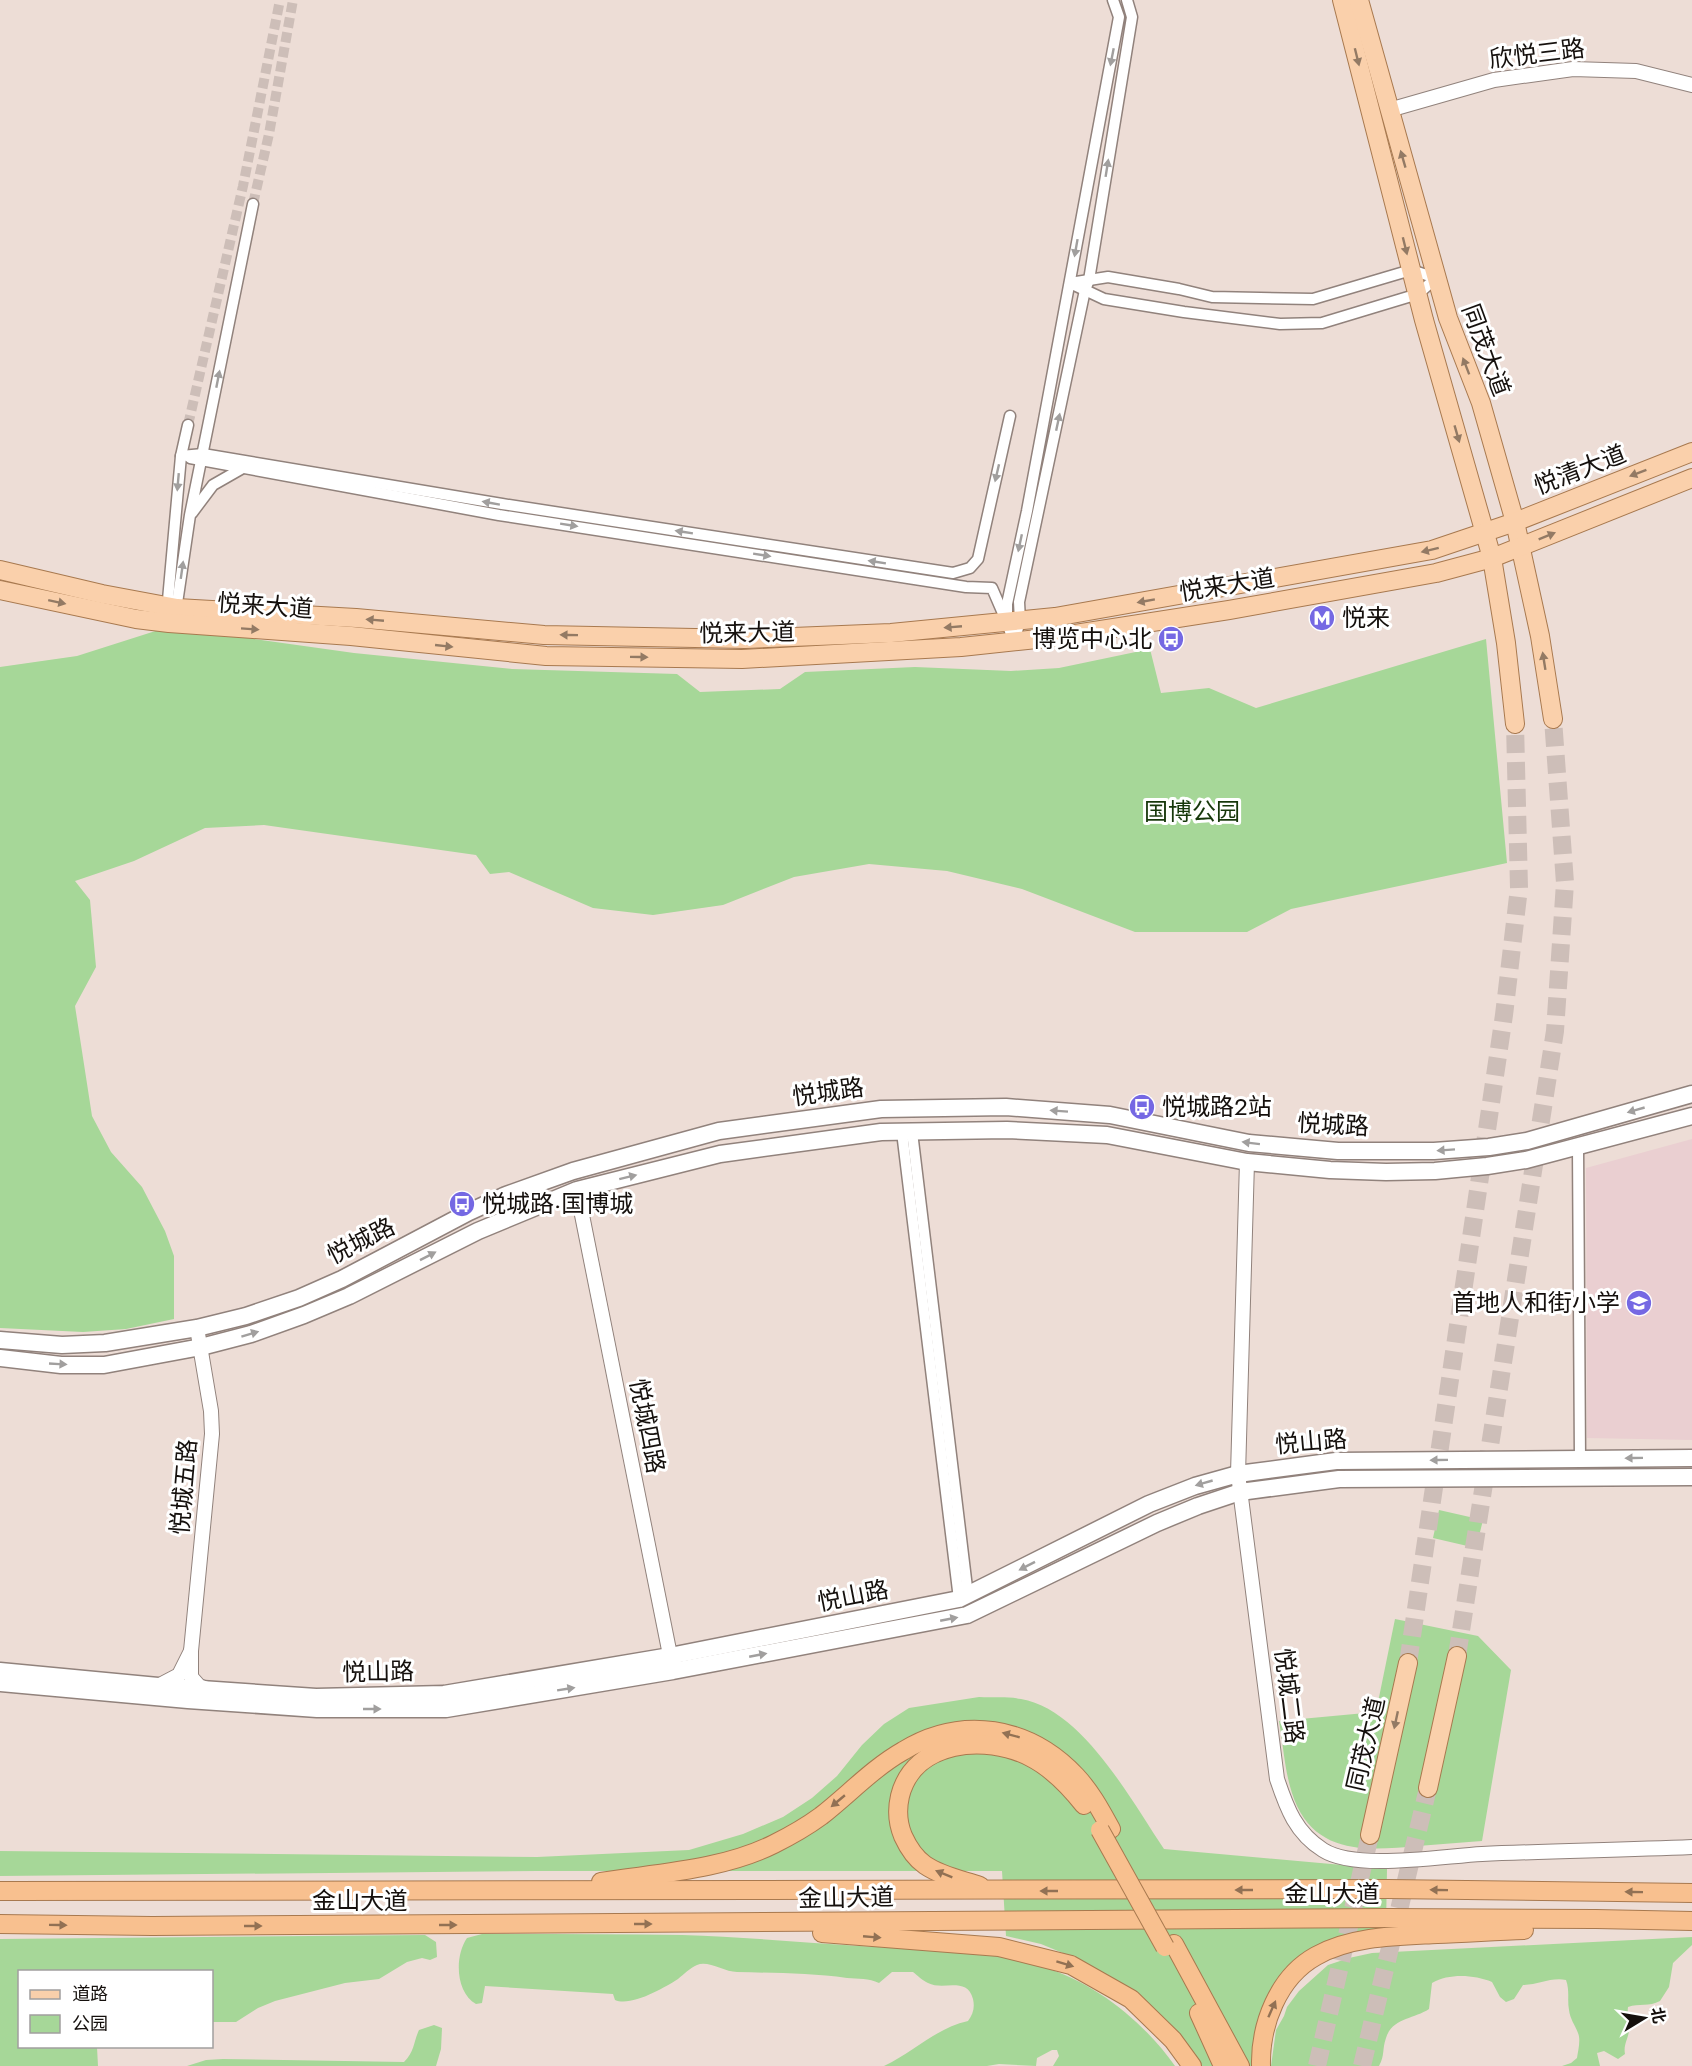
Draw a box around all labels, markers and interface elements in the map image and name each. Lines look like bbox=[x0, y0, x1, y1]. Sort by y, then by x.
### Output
street label: 欣悦三路 bbox=[1487, 30, 1587, 77]
one-way arrow bbox=[1107, 47, 1116, 66]
one-way arrow bbox=[1352, 48, 1362, 66]
one-way arrow bbox=[1398, 150, 1407, 168]
one-way arrow bbox=[1103, 159, 1112, 178]
one-way arrow bbox=[1401, 237, 1410, 255]
one-way arrow bbox=[1072, 239, 1081, 258]
street label: 同茂大道 bbox=[1454, 299, 1519, 401]
one-way arrow bbox=[1461, 356, 1471, 374]
one-way arrow bbox=[214, 369, 223, 388]
one-way arrow bbox=[1054, 412, 1063, 431]
one-way arrow bbox=[1453, 425, 1462, 443]
street label: 悦清大道 bbox=[1529, 436, 1631, 503]
one-way arrow bbox=[992, 464, 1001, 483]
one-way arrow bbox=[1628, 469, 1646, 479]
one-way arrow bbox=[173, 473, 183, 492]
one-way arrow bbox=[481, 498, 500, 507]
one-way arrow bbox=[560, 521, 579, 530]
one-way arrow bbox=[674, 528, 693, 537]
one-way arrow bbox=[1538, 531, 1556, 541]
one-way arrow bbox=[1015, 534, 1025, 552]
one-way arrow bbox=[1421, 545, 1440, 555]
one-way arrow bbox=[752, 551, 771, 560]
one-way arrow bbox=[867, 557, 886, 566]
one-way arrow bbox=[178, 560, 187, 579]
street label: 悦来大道 bbox=[1177, 560, 1277, 609]
street label: 悦来大道 bbox=[216, 585, 314, 626]
one-way arrow bbox=[1136, 597, 1155, 606]
one-way arrow bbox=[48, 598, 67, 607]
place label: 悦来 bbox=[1342, 600, 1390, 635]
metro station icon: 悦来 bbox=[1307, 603, 1337, 633]
street label: 悦来大道 bbox=[699, 614, 795, 651]
one-way arrow bbox=[365, 615, 384, 625]
place label: 博览中心北 bbox=[1032, 621, 1152, 656]
one-way arrow bbox=[943, 623, 962, 632]
one-way arrow bbox=[240, 624, 259, 634]
bus stop icon: 博览中心北 bbox=[1156, 624, 1186, 654]
one-way arrow bbox=[560, 630, 579, 640]
one-way arrow bbox=[435, 641, 454, 651]
one-way arrow bbox=[629, 652, 648, 662]
one-way arrow bbox=[1540, 652, 1549, 671]
park label: 国博公园 bbox=[1144, 794, 1240, 829]
street label: 悦城路 bbox=[790, 1069, 866, 1114]
place label: 悦城路2站 bbox=[1162, 1089, 1272, 1124]
bus stop icon: 悦城路2站 bbox=[1127, 1092, 1157, 1122]
street label: 悦城路 bbox=[1296, 1105, 1370, 1144]
one-way arrow bbox=[1049, 1106, 1068, 1116]
one-way arrow bbox=[1627, 1106, 1645, 1115]
one-way arrow bbox=[1241, 1138, 1260, 1147]
one-way arrow bbox=[1436, 1146, 1455, 1155]
one-way arrow bbox=[619, 1172, 638, 1182]
place label: 悦城路·国博城 bbox=[482, 1186, 633, 1221]
bus stop icon: 悦城路·国博城 bbox=[447, 1189, 477, 1219]
street label: 悦城路 bbox=[321, 1209, 401, 1272]
one-way arrow bbox=[420, 1251, 437, 1261]
place label: 首地人和街小学 bbox=[1452, 1285, 1620, 1320]
school or university icon: 首地人和街小学 bbox=[1624, 1288, 1654, 1318]
one-way arrow bbox=[241, 1329, 259, 1338]
one-way arrow bbox=[49, 1360, 68, 1369]
street label: 悦城四路 bbox=[621, 1375, 674, 1476]
street label: 悦山路 bbox=[1274, 1421, 1348, 1462]
street label: 悦城五路 bbox=[162, 1438, 205, 1536]
one-way arrow bbox=[1624, 1453, 1643, 1463]
one-way arrow bbox=[1429, 1455, 1448, 1465]
one-way arrow bbox=[1195, 1479, 1213, 1488]
one-way arrow bbox=[1019, 1561, 1036, 1571]
street label: 悦山路 bbox=[814, 1571, 892, 1620]
one-way arrow bbox=[940, 1614, 959, 1623]
street label: 悦城二路 bbox=[1266, 1646, 1313, 1746]
one-way arrow bbox=[748, 1650, 767, 1659]
street label: 悦山路 bbox=[342, 1653, 414, 1690]
one-way arrow bbox=[556, 1684, 575, 1693]
street label: 同茂大道 bbox=[1338, 1693, 1393, 1795]
one-way arrow bbox=[363, 1704, 382, 1714]
one-way arrow bbox=[1391, 1711, 1400, 1730]
one-way arrow bbox=[1002, 1730, 1020, 1739]
one-way arrow bbox=[830, 1795, 846, 1808]
one-way arrow bbox=[934, 1868, 952, 1878]
street label: 金山大道 bbox=[1284, 1876, 1380, 1911]
street label: 金山大道 bbox=[798, 1879, 894, 1916]
street label: 金山大道 bbox=[312, 1883, 408, 1918]
one-way arrow bbox=[1234, 1885, 1253, 1895]
one-way arrow bbox=[1429, 1885, 1448, 1895]
one-way arrow bbox=[1039, 1886, 1058, 1896]
one-way arrow bbox=[1624, 1887, 1643, 1897]
one-way arrow bbox=[634, 1919, 653, 1929]
one-way arrow bbox=[49, 1920, 68, 1929]
one-way arrow bbox=[439, 1920, 458, 1930]
one-way arrow bbox=[244, 1921, 263, 1931]
one-way arrow bbox=[863, 1932, 882, 1942]
one-way arrow bbox=[1056, 1960, 1074, 1969]
legend bbox=[18, 1970, 213, 2048]
text: 道路 bbox=[72, 1981, 108, 2007]
north arrow bbox=[1614, 1988, 1674, 2048]
one-way arrow bbox=[1267, 2000, 1277, 2018]
text: 北 bbox=[1645, 2005, 1671, 2025]
text: 公园 bbox=[72, 2011, 108, 2037]

